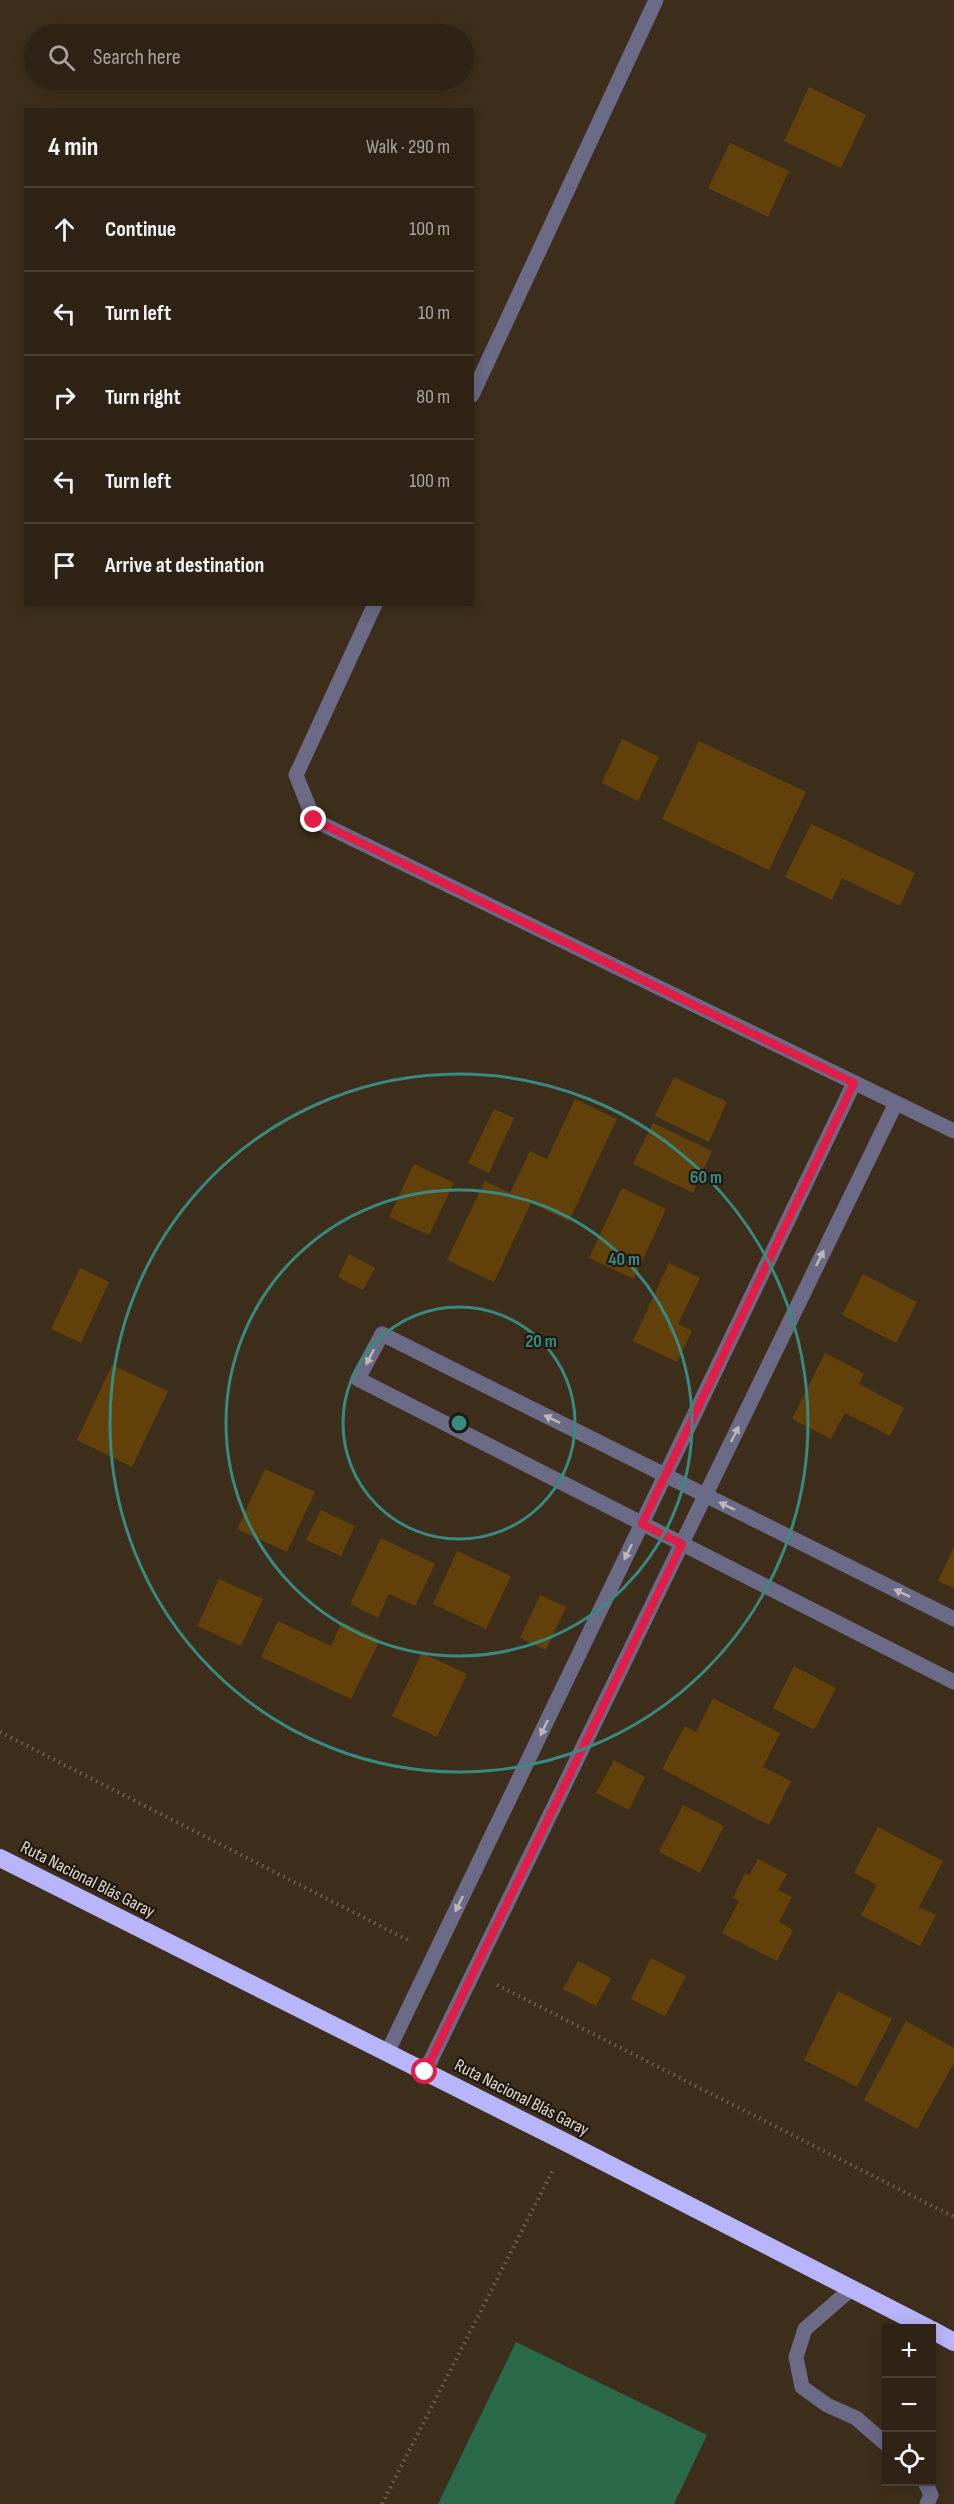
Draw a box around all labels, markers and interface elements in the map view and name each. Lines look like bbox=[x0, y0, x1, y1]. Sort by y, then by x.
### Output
search box bbox=[24, 24, 474, 90]
icon: search bbox=[45, 41, 78, 74]
text: Search here bbox=[93, 44, 180, 71]
text: 4 min bbox=[48, 132, 98, 163]
text: Walk · 290 m bbox=[366, 135, 450, 159]
icon: ahead bbox=[48, 213, 81, 246]
text: Continue bbox=[105, 216, 176, 243]
text: 100 m bbox=[409, 217, 450, 241]
icon: left bbox=[48, 297, 81, 330]
text: Turn left bbox=[105, 300, 171, 327]
text: 10 m bbox=[418, 301, 450, 325]
icon: right bbox=[48, 381, 81, 414]
text: Turn right bbox=[105, 384, 181, 411]
text: 80 m bbox=[416, 385, 450, 409]
icon: left bbox=[48, 465, 81, 498]
text: Turn left bbox=[105, 468, 171, 495]
text: 100 m bbox=[409, 469, 450, 493]
icon: arrive bbox=[48, 549, 81, 582]
text: Arrive at destination bbox=[105, 552, 264, 579]
route end bbox=[300, 806, 326, 832]
text: 60 m bbox=[690, 1167, 722, 1188]
text: 40 m bbox=[608, 1249, 640, 1270]
one-way arrow bbox=[816, 1250, 825, 1267]
text: 20 m bbox=[525, 1331, 557, 1352]
one-way arrow bbox=[365, 1348, 375, 1365]
centre of rings bbox=[449, 1413, 469, 1433]
one-way arrow bbox=[544, 1415, 561, 1424]
one-way arrow bbox=[731, 1425, 740, 1442]
one-way arrow bbox=[718, 1502, 736, 1512]
one-way arrow bbox=[624, 1544, 633, 1561]
one-way arrow bbox=[893, 1588, 910, 1598]
one-way arrow bbox=[539, 1719, 548, 1736]
street label: Ruta Nacional Blás Garay bbox=[17, 1836, 159, 1922]
one-way arrow bbox=[455, 1895, 464, 1912]
street label: Ruta Nacional Blás Garay bbox=[451, 2054, 593, 2140]
route start bbox=[411, 2058, 437, 2084]
map controls bbox=[882, 2324, 936, 2486]
button: + bbox=[882, 2324, 936, 2378]
button: − bbox=[882, 2378, 936, 2432]
button: locate bbox=[882, 2432, 936, 2486]

